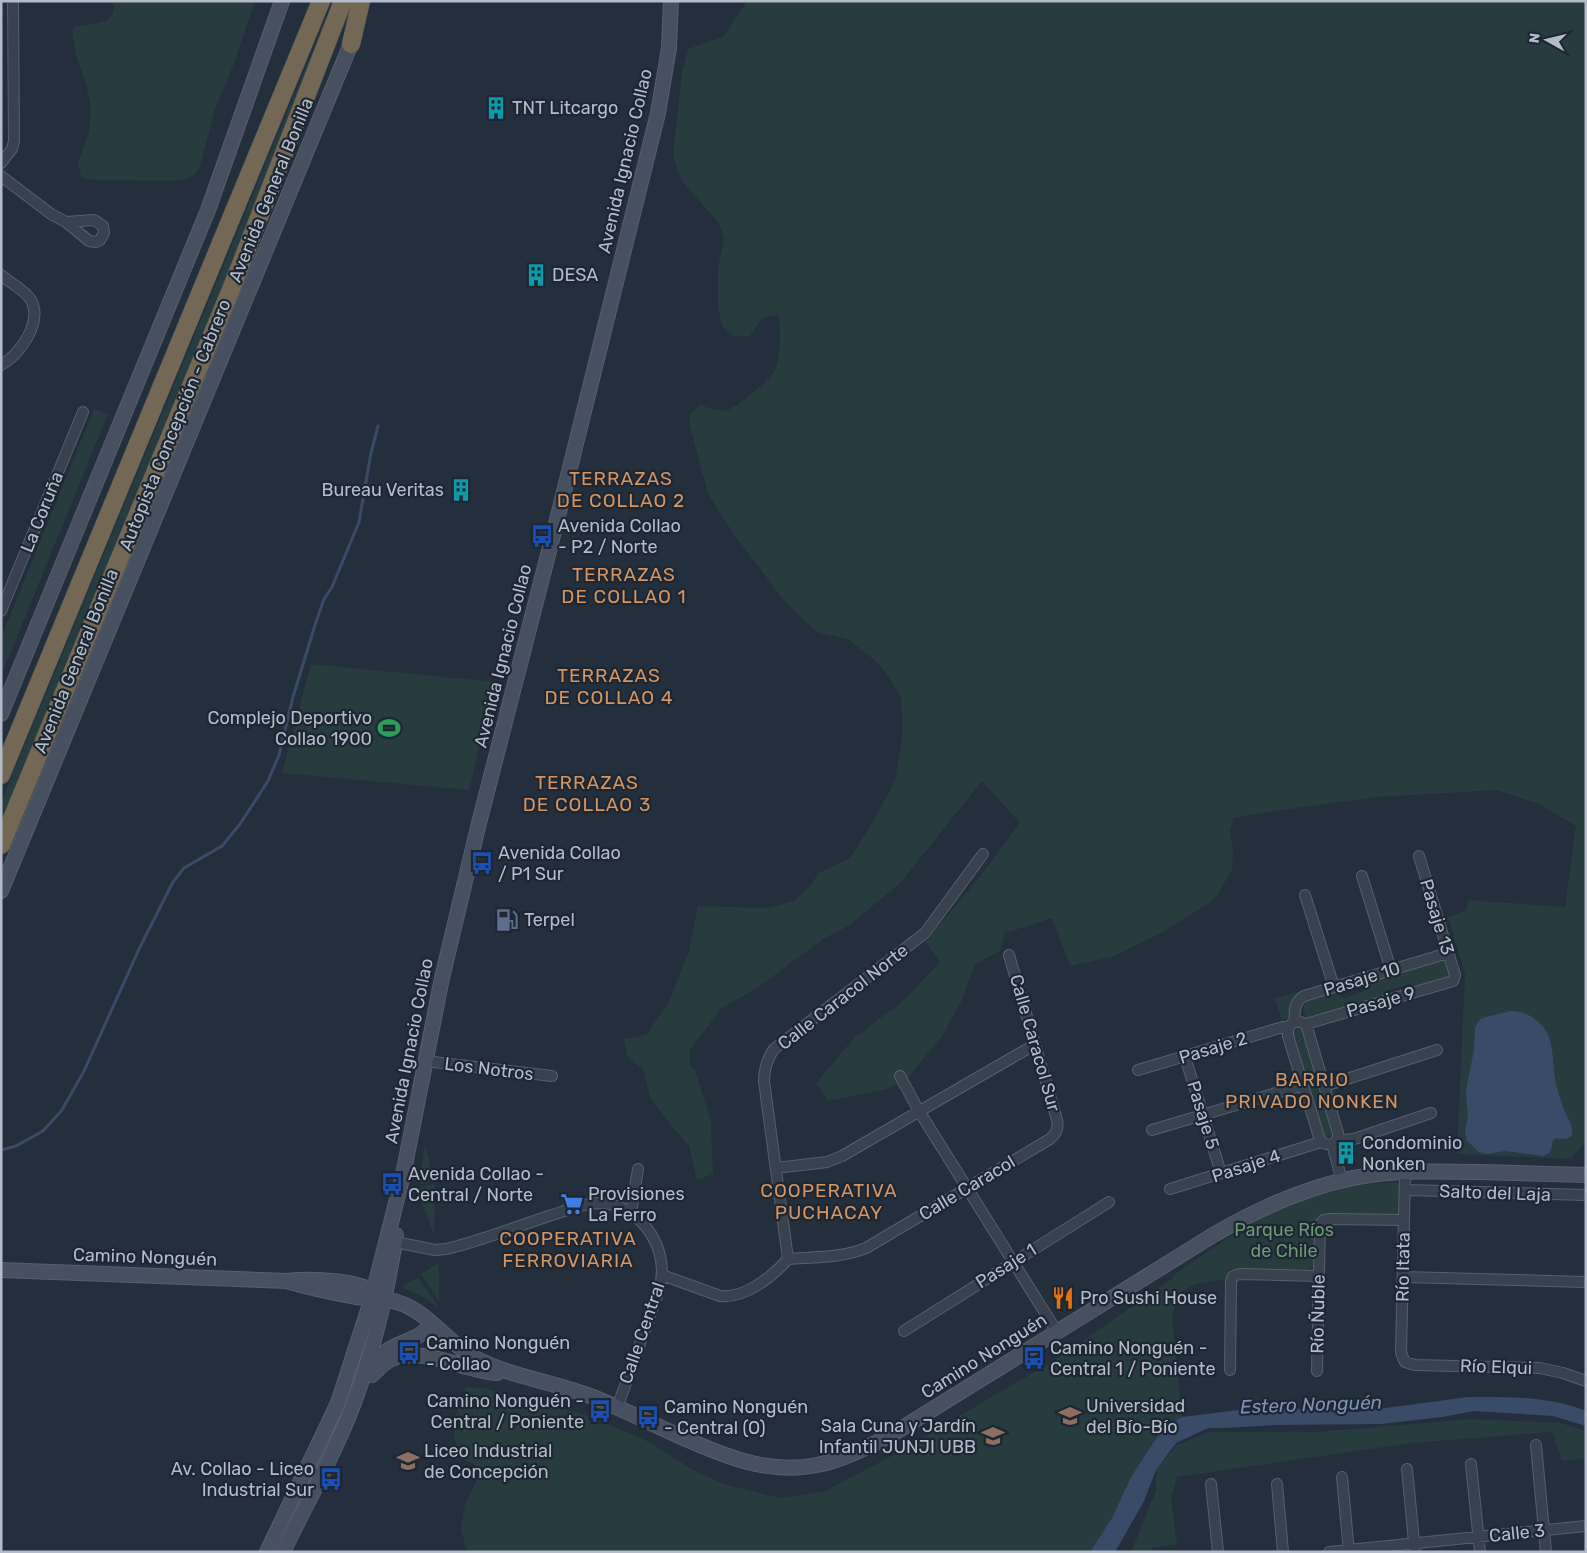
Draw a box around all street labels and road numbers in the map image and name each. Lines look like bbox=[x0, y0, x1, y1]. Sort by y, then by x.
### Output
street label: Avenida Ignacio Collao bbox=[593, 67, 657, 255]
street label: Avenida General Bonilla bbox=[224, 95, 318, 285]
street label: Autopista Concepción - Cabrero bbox=[114, 296, 236, 554]
street label: La Coruña bbox=[16, 468, 68, 556]
street label: Avenida Ignacio Collao bbox=[470, 562, 536, 750]
street label: Avenida General Bonilla bbox=[29, 566, 123, 756]
street label: Pasaje 13 bbox=[1415, 876, 1459, 958]
street label: Calle Caracol Norte bbox=[773, 939, 913, 1055]
street label: Avenida Ignacio Collao bbox=[380, 956, 438, 1146]
street label: Pasaje 10 bbox=[1321, 957, 1403, 1001]
street label: Calle Caracol Sur bbox=[1005, 972, 1065, 1114]
street label: Pasaje 9 bbox=[1344, 982, 1418, 1022]
street label: Pasaje 2 bbox=[1176, 1027, 1250, 1069]
street label: Los Notros bbox=[443, 1053, 535, 1085]
street label: Pasaje 5 bbox=[1182, 1078, 1224, 1152]
street label: Pasaje 4 bbox=[1209, 1145, 1283, 1187]
street label: Calle Caracol bbox=[915, 1151, 1019, 1225]
street label: Salto del Laja bbox=[1439, 1180, 1551, 1206]
street label: Río Itata bbox=[1391, 1232, 1415, 1302]
street label: Pasaje 1 bbox=[972, 1239, 1040, 1293]
street label: Camino Nonguén bbox=[73, 1243, 217, 1271]
street label: Río Ñuble bbox=[1306, 1274, 1330, 1354]
street label: Calle Central bbox=[614, 1279, 670, 1387]
street label: Camino Nonguén bbox=[917, 1308, 1051, 1404]
street label: Río Elqui bbox=[1460, 1355, 1532, 1379]
street label: Calle 3 bbox=[1488, 1519, 1546, 1547]

